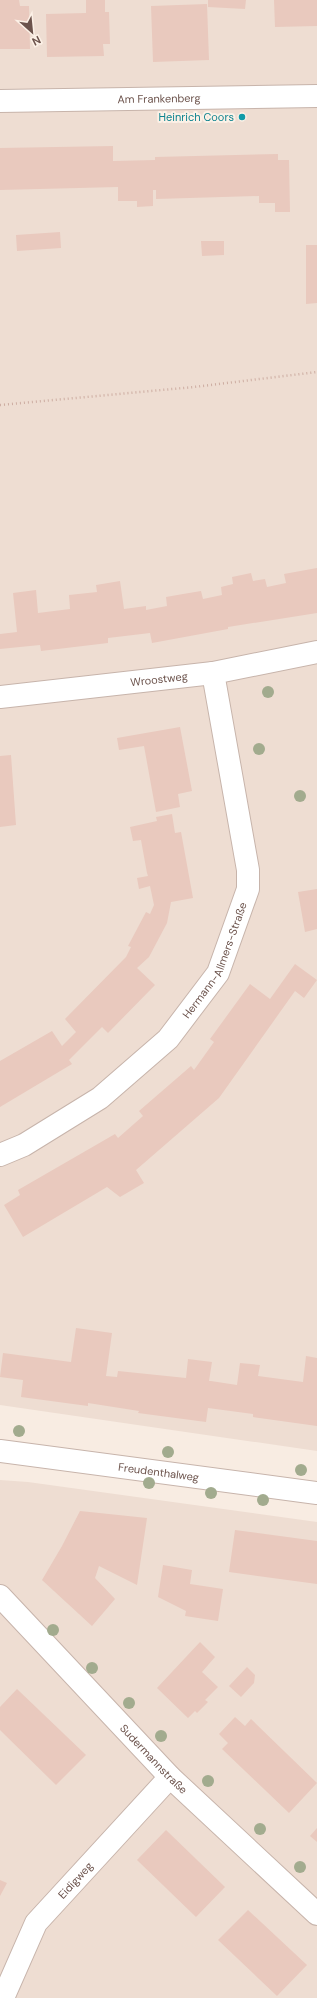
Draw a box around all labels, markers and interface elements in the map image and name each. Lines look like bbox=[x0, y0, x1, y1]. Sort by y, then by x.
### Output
north arrow bbox=[12, 12, 52, 52]
text: N bbox=[30, 33, 43, 49]
street label: Am Frankenberg bbox=[117, 91, 201, 106]
place label: Heinrich Coors bbox=[159, 110, 234, 124]
marker: Heinrich Coors bbox=[237, 112, 247, 122]
street label: Wroostweg bbox=[130, 669, 188, 689]
street label: Hermann-Allmers-Straße bbox=[179, 900, 250, 1021]
street label: Freudenthalweg bbox=[117, 1460, 200, 1484]
street label: Sudermannstraße bbox=[117, 1721, 190, 1797]
street label: Eidigweg bbox=[55, 1859, 96, 1902]

